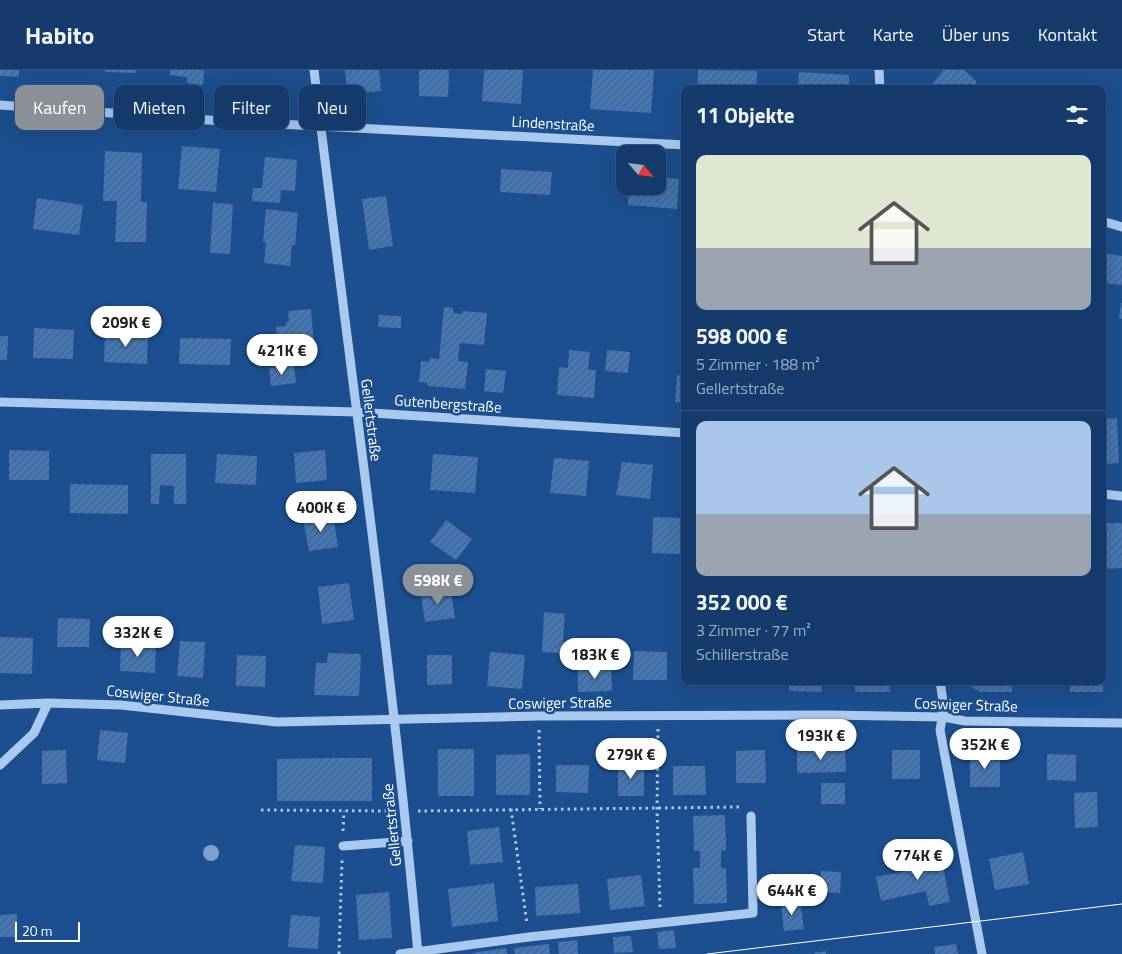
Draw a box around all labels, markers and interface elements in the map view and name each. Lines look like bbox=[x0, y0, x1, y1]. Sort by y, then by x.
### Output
text: Habito bbox=[25, 17, 94, 53]
text: Start bbox=[807, 21, 845, 48]
text: Karte bbox=[873, 21, 914, 48]
text: Über uns bbox=[942, 21, 1010, 48]
text: Kontakt bbox=[1038, 21, 1097, 48]
chip: Kaufen bbox=[15, 85, 104, 130]
chip: Mieten bbox=[114, 85, 204, 130]
chip: Filter bbox=[214, 85, 289, 130]
chip: Neu bbox=[299, 85, 366, 130]
text: 11 Objekte bbox=[696, 99, 795, 131]
icon: filters bbox=[1063, 101, 1091, 129]
street label: Lindenstraße bbox=[511, 110, 595, 137]
north arrow bbox=[616, 145, 666, 195]
map controls bbox=[616, 145, 666, 195]
icon: home bbox=[849, 188, 939, 278]
pin: 209K € bbox=[85, 306, 167, 348]
text: 209K € bbox=[102, 310, 150, 334]
text: 598 000 € bbox=[696, 320, 788, 352]
pin: 421K € bbox=[241, 334, 323, 376]
text: 421K € bbox=[258, 338, 306, 362]
text: 5 Zimmer · 188 m² bbox=[696, 352, 820, 376]
text: Gellertstraße bbox=[696, 376, 784, 400]
street label: Gellertstraße bbox=[355, 377, 388, 462]
street label: Gutenbergstraße bbox=[394, 388, 502, 419]
icon: home bbox=[849, 453, 939, 543]
pin: 400K € bbox=[280, 490, 362, 533]
text: 400K € bbox=[297, 495, 345, 519]
pin: 598K € bbox=[397, 564, 479, 606]
text: 598K € bbox=[414, 568, 462, 592]
text: 352 000 € bbox=[696, 586, 788, 618]
pin: 332K € bbox=[97, 616, 179, 658]
text: 3 Zimmer · 77 m² bbox=[696, 618, 811, 642]
text: 332K € bbox=[114, 620, 162, 644]
pin: 183K € bbox=[554, 638, 636, 680]
text: 183K € bbox=[571, 642, 619, 666]
text: Schillerstraße bbox=[696, 642, 789, 666]
street label: Coswiger Straße bbox=[105, 679, 211, 712]
street label: Coswiger Straße bbox=[508, 690, 612, 715]
street label: Coswiger Straße bbox=[914, 691, 1018, 718]
pin: 193K € bbox=[780, 718, 862, 761]
text: 193K € bbox=[797, 723, 845, 747]
pin: 352K € bbox=[944, 728, 1026, 770]
text: 352K € bbox=[961, 732, 1009, 756]
pin: 279K € bbox=[590, 738, 672, 780]
text: 279K € bbox=[607, 742, 655, 766]
street label: Gellertstraße bbox=[376, 783, 407, 867]
pin: 774K € bbox=[877, 838, 959, 881]
text: 774K € bbox=[894, 843, 942, 867]
pin: 644K € bbox=[751, 874, 833, 916]
text: 644K € bbox=[768, 878, 816, 902]
scale bar bbox=[15, 919, 80, 942]
text: 20 m bbox=[22, 920, 52, 941]

